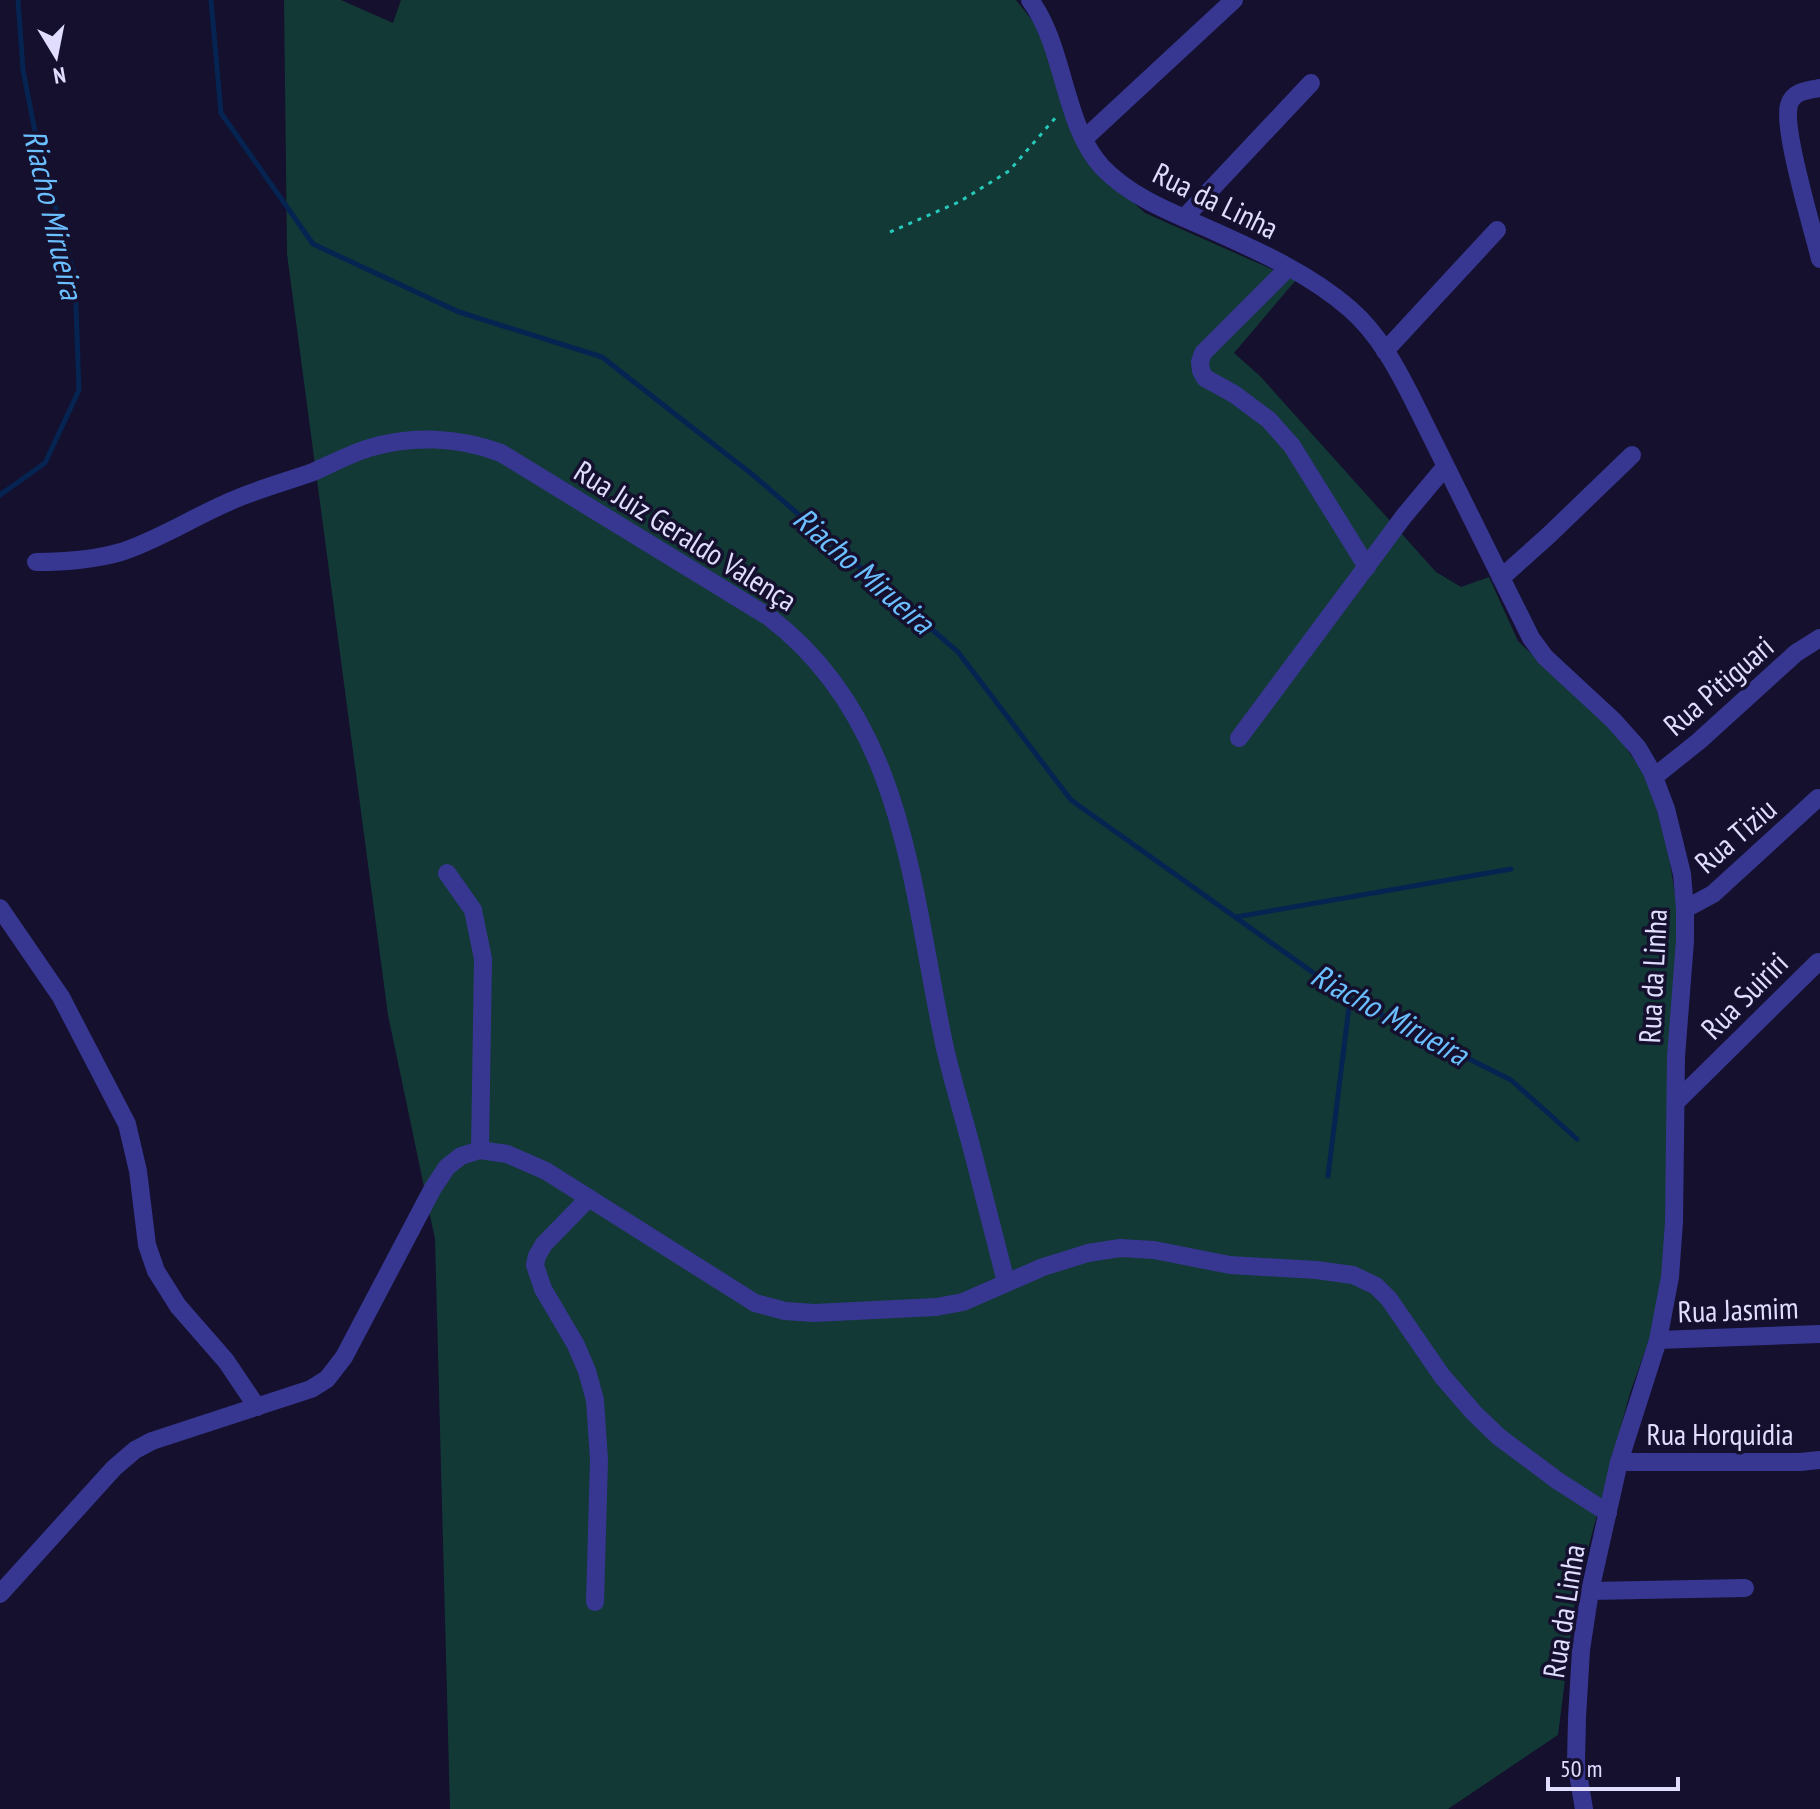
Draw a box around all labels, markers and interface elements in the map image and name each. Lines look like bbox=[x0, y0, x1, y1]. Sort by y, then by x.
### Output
north arrow bbox=[16, 16, 96, 96]
text: N bbox=[51, 61, 68, 91]
water label: Riacho Mirueira bbox=[14, 125, 94, 305]
street label: Rua da Linha bbox=[1147, 153, 1285, 247]
street label: Rua Juiz Geraldo Valença bbox=[568, 451, 804, 619]
water label: Riacho Mirueira bbox=[785, 497, 945, 644]
street label: Rua Pitiguari bbox=[1655, 627, 1781, 743]
street label: Rua Tiziu bbox=[1686, 789, 1784, 881]
street label: Rua da Linha bbox=[1629, 908, 1675, 1044]
street label: Rua Suiriri bbox=[1692, 943, 1796, 1047]
water label: Riacho Mirueira bbox=[1304, 954, 1478, 1075]
street label: Rua Jasmim bbox=[1677, 1287, 1799, 1331]
street label: Rua Horquidia bbox=[1646, 1414, 1794, 1453]
street label: Rua da Linha bbox=[1533, 1542, 1593, 1680]
scale bar bbox=[1548, 1741, 1678, 1791]
text: 50 m bbox=[1560, 1753, 1602, 1784]

